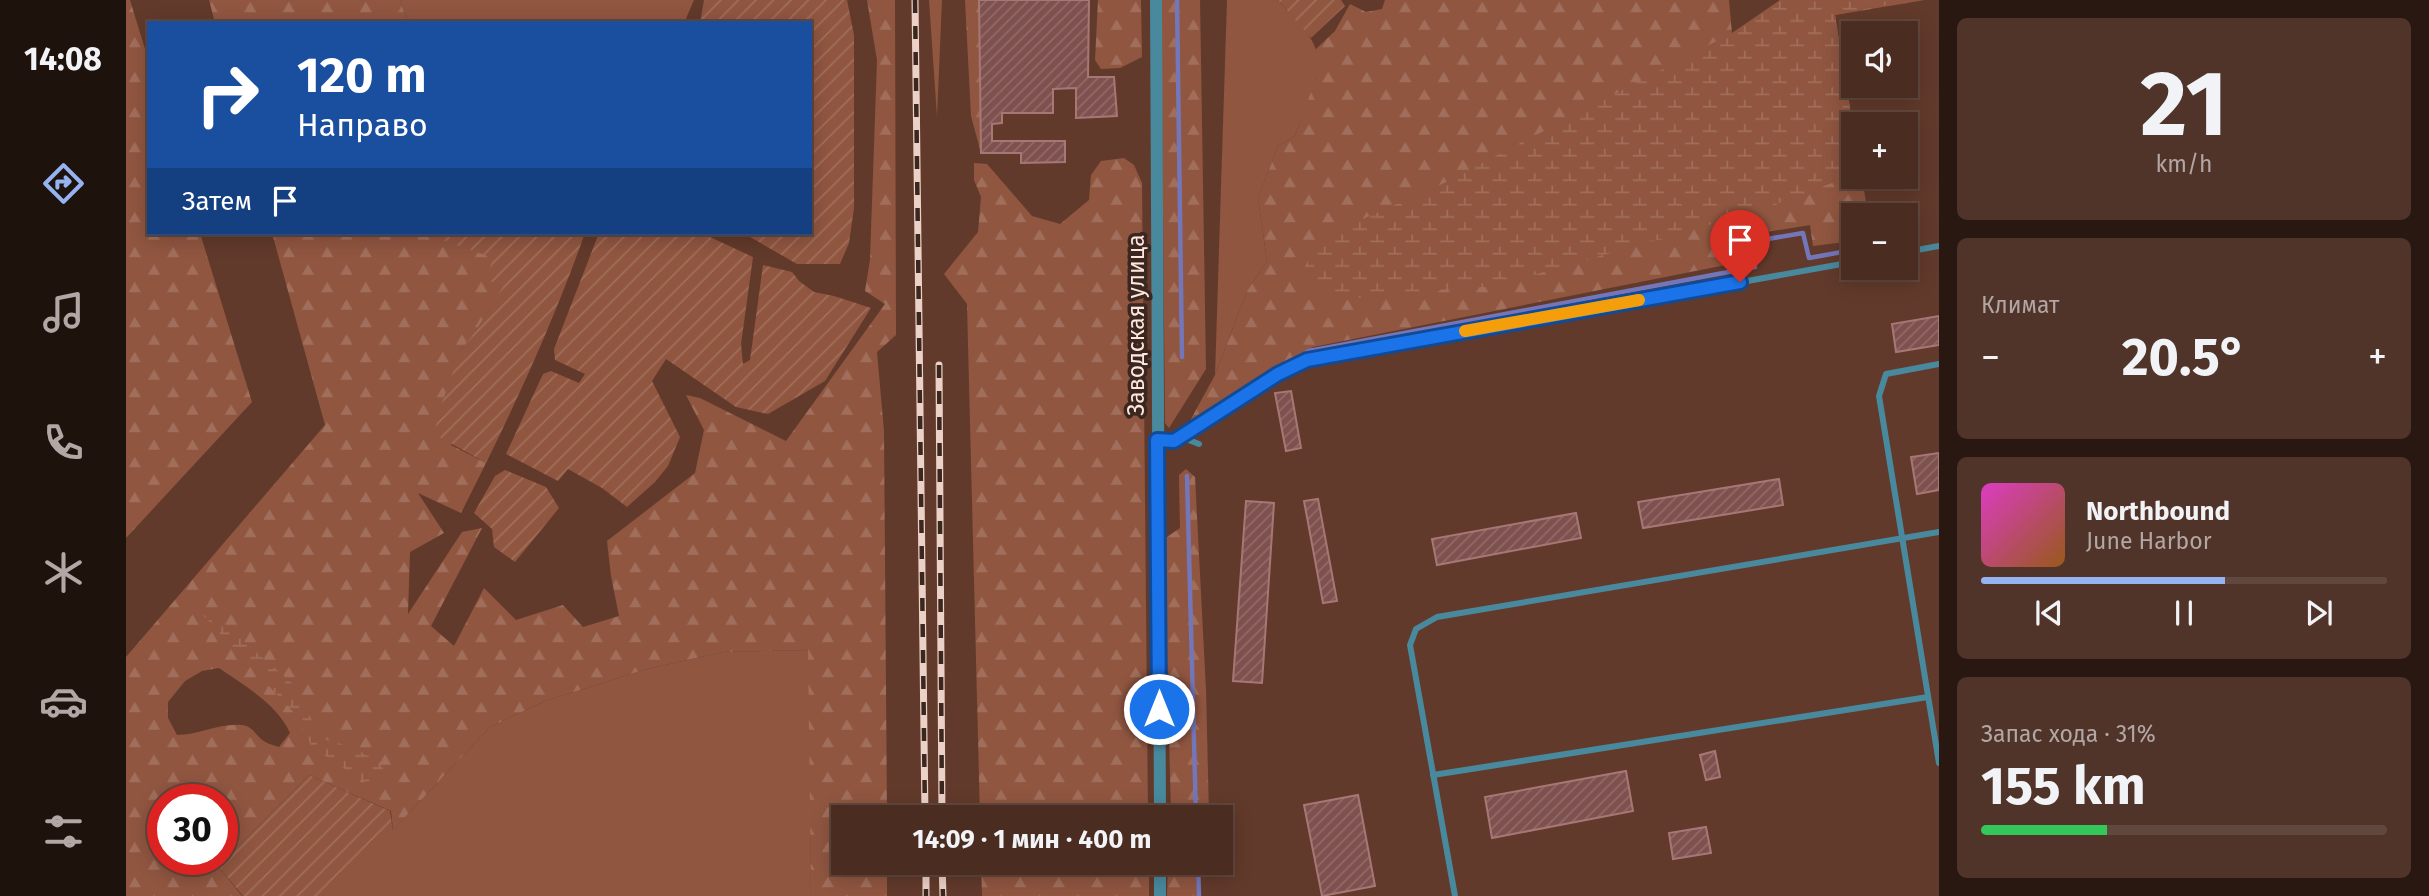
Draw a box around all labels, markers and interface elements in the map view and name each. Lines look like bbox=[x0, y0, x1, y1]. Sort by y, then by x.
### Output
map controls bbox=[1841, 21, 1918, 280]
button: sound bbox=[1841, 21, 1918, 98]
text: 14:08 bbox=[24, 40, 102, 78]
text: 120 m bbox=[297, 46, 427, 105]
icon: right bbox=[182, 49, 273, 140]
text: 21 bbox=[2140, 50, 2228, 159]
text: Направо bbox=[297, 106, 428, 144]
button: + bbox=[1841, 112, 1918, 189]
text: km/h bbox=[2156, 150, 2212, 178]
icon: directions bbox=[39, 159, 88, 208]
icon: arrive bbox=[266, 182, 304, 220]
text: Затем bbox=[182, 186, 252, 217]
button: − bbox=[1841, 203, 1918, 280]
pin bbox=[1710, 210, 1770, 282]
icon: arrive bbox=[1721, 221, 1759, 259]
street label: Заводская улица bbox=[1122, 234, 1150, 416]
icon: music bbox=[39, 288, 88, 337]
text: Климат bbox=[1981, 291, 2059, 319]
text: 20.5° bbox=[2122, 326, 2246, 389]
text: − bbox=[1981, 334, 2000, 380]
text: + bbox=[2368, 334, 2387, 380]
icon: phone bbox=[39, 418, 88, 467]
text: Northbound bbox=[2086, 496, 2230, 527]
text: June Harbor bbox=[2086, 527, 2212, 555]
icon: climate bbox=[39, 548, 88, 597]
icon: previous bbox=[2030, 594, 2068, 632]
icon: pause bbox=[2165, 594, 2203, 632]
icon: next bbox=[2300, 594, 2338, 632]
position arrow bbox=[1122, 672, 1196, 746]
icon: car bbox=[39, 677, 88, 726]
text: Запас хода · 31% bbox=[1981, 720, 2156, 748]
text: 155 km bbox=[1981, 755, 2146, 818]
speed limit sign: 30 bbox=[147, 784, 238, 875]
icon: filters bbox=[39, 807, 88, 856]
text: 14:09 · 1 мин · 400 m bbox=[912, 824, 1152, 855]

